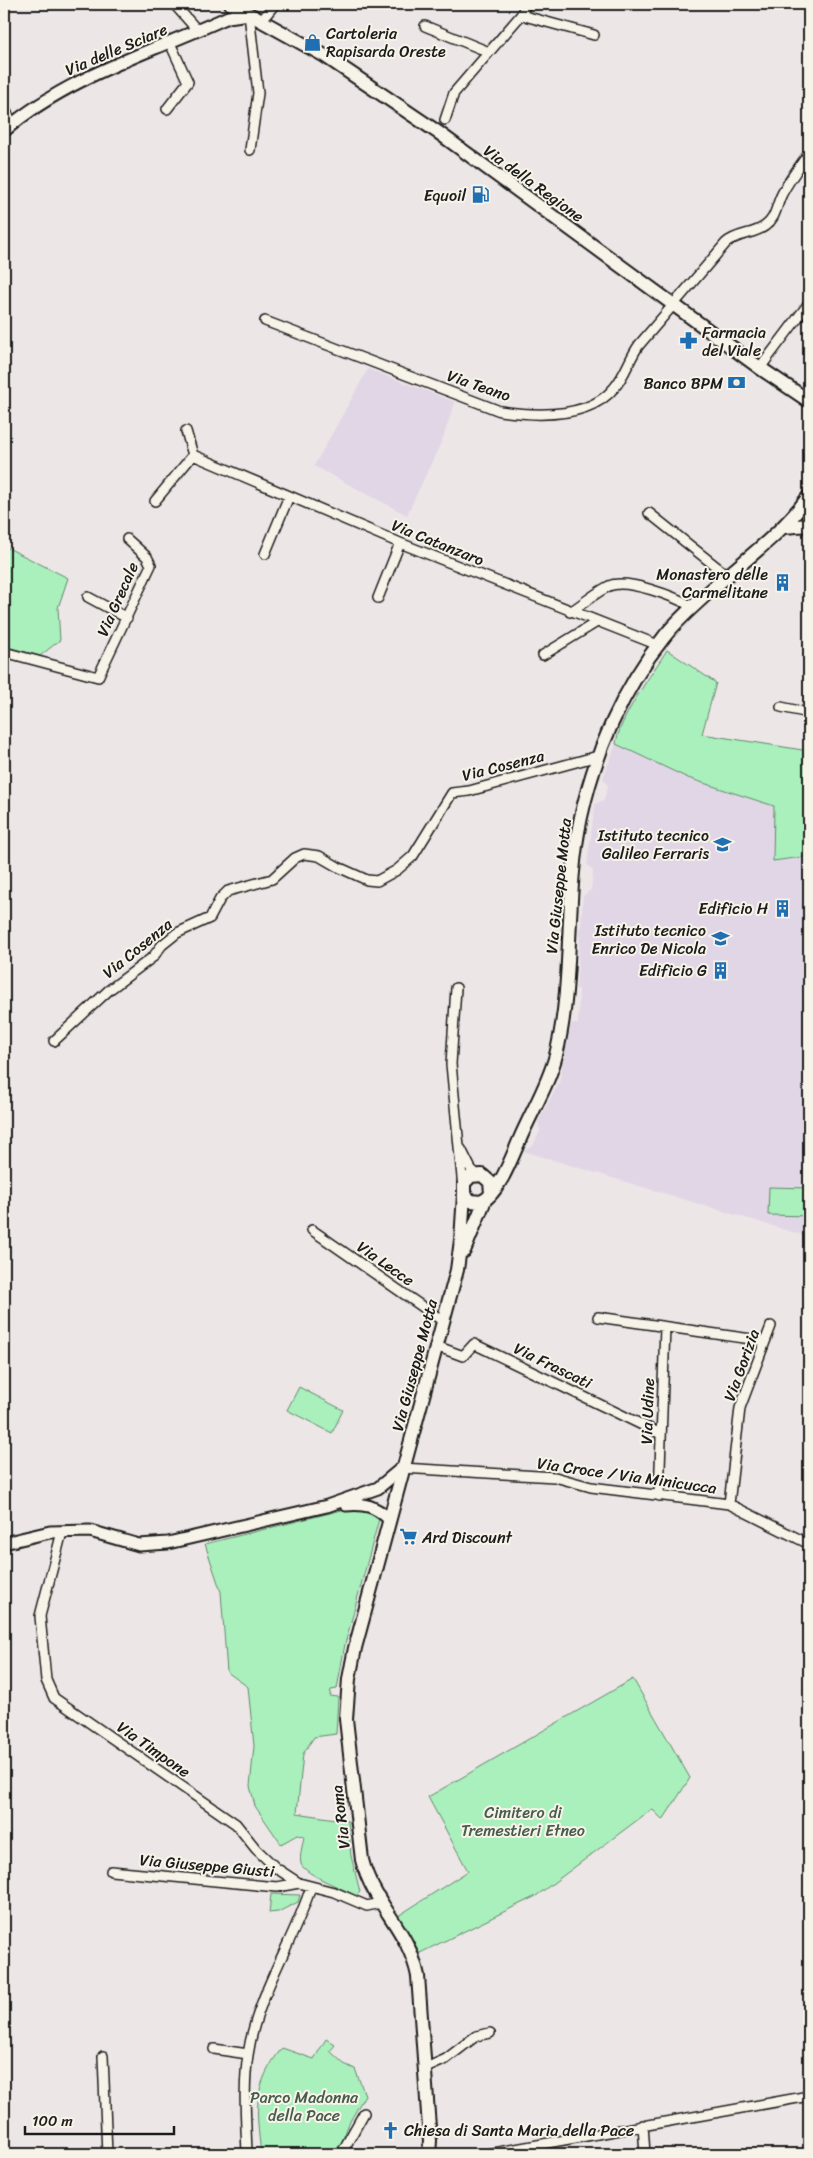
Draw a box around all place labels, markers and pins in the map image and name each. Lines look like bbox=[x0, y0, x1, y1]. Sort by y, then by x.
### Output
place label: Cartoleria Rapisarda Oreste bbox=[326, 19, 446, 66]
shop icon: Cartoleria Rapisarda Oreste bbox=[302, 32, 322, 52]
place label: Equoil bbox=[424, 181, 466, 210]
fuel station icon: Equoil bbox=[470, 185, 490, 205]
place label: Farmacia del Viale bbox=[702, 318, 766, 365]
pharmacy icon: Farmacia del Viale bbox=[678, 331, 698, 351]
place label: Banco BPM bbox=[643, 369, 723, 398]
bank icon: Banco BPM bbox=[727, 373, 747, 393]
place label: Monastero delle Carmelitane bbox=[656, 560, 768, 607]
building icon: Monastero delle Carmelitane bbox=[772, 573, 792, 593]
place label: Istituto tecnico Galileo Ferraris bbox=[597, 821, 709, 868]
school or university icon: Istituto tecnico Galileo Ferraris bbox=[713, 834, 733, 854]
place label: Edificio H bbox=[699, 894, 769, 923]
building icon: Edificio H bbox=[772, 898, 792, 918]
place label: Istituto tecnico Enrico De Nicola bbox=[591, 916, 706, 963]
school or university icon: Istituto tecnico Enrico De Nicola bbox=[710, 929, 730, 949]
place label: Edificio G bbox=[639, 956, 707, 985]
building icon: Edificio G bbox=[711, 960, 731, 980]
place label: Ard Discount bbox=[421, 1523, 513, 1552]
supermarket icon: Ard Discount bbox=[398, 1527, 418, 1547]
place label: Chiesa di Santa Maria della Pace bbox=[404, 2116, 634, 2145]
church icon: Chiesa di Santa Maria della Pace bbox=[380, 2120, 400, 2140]

